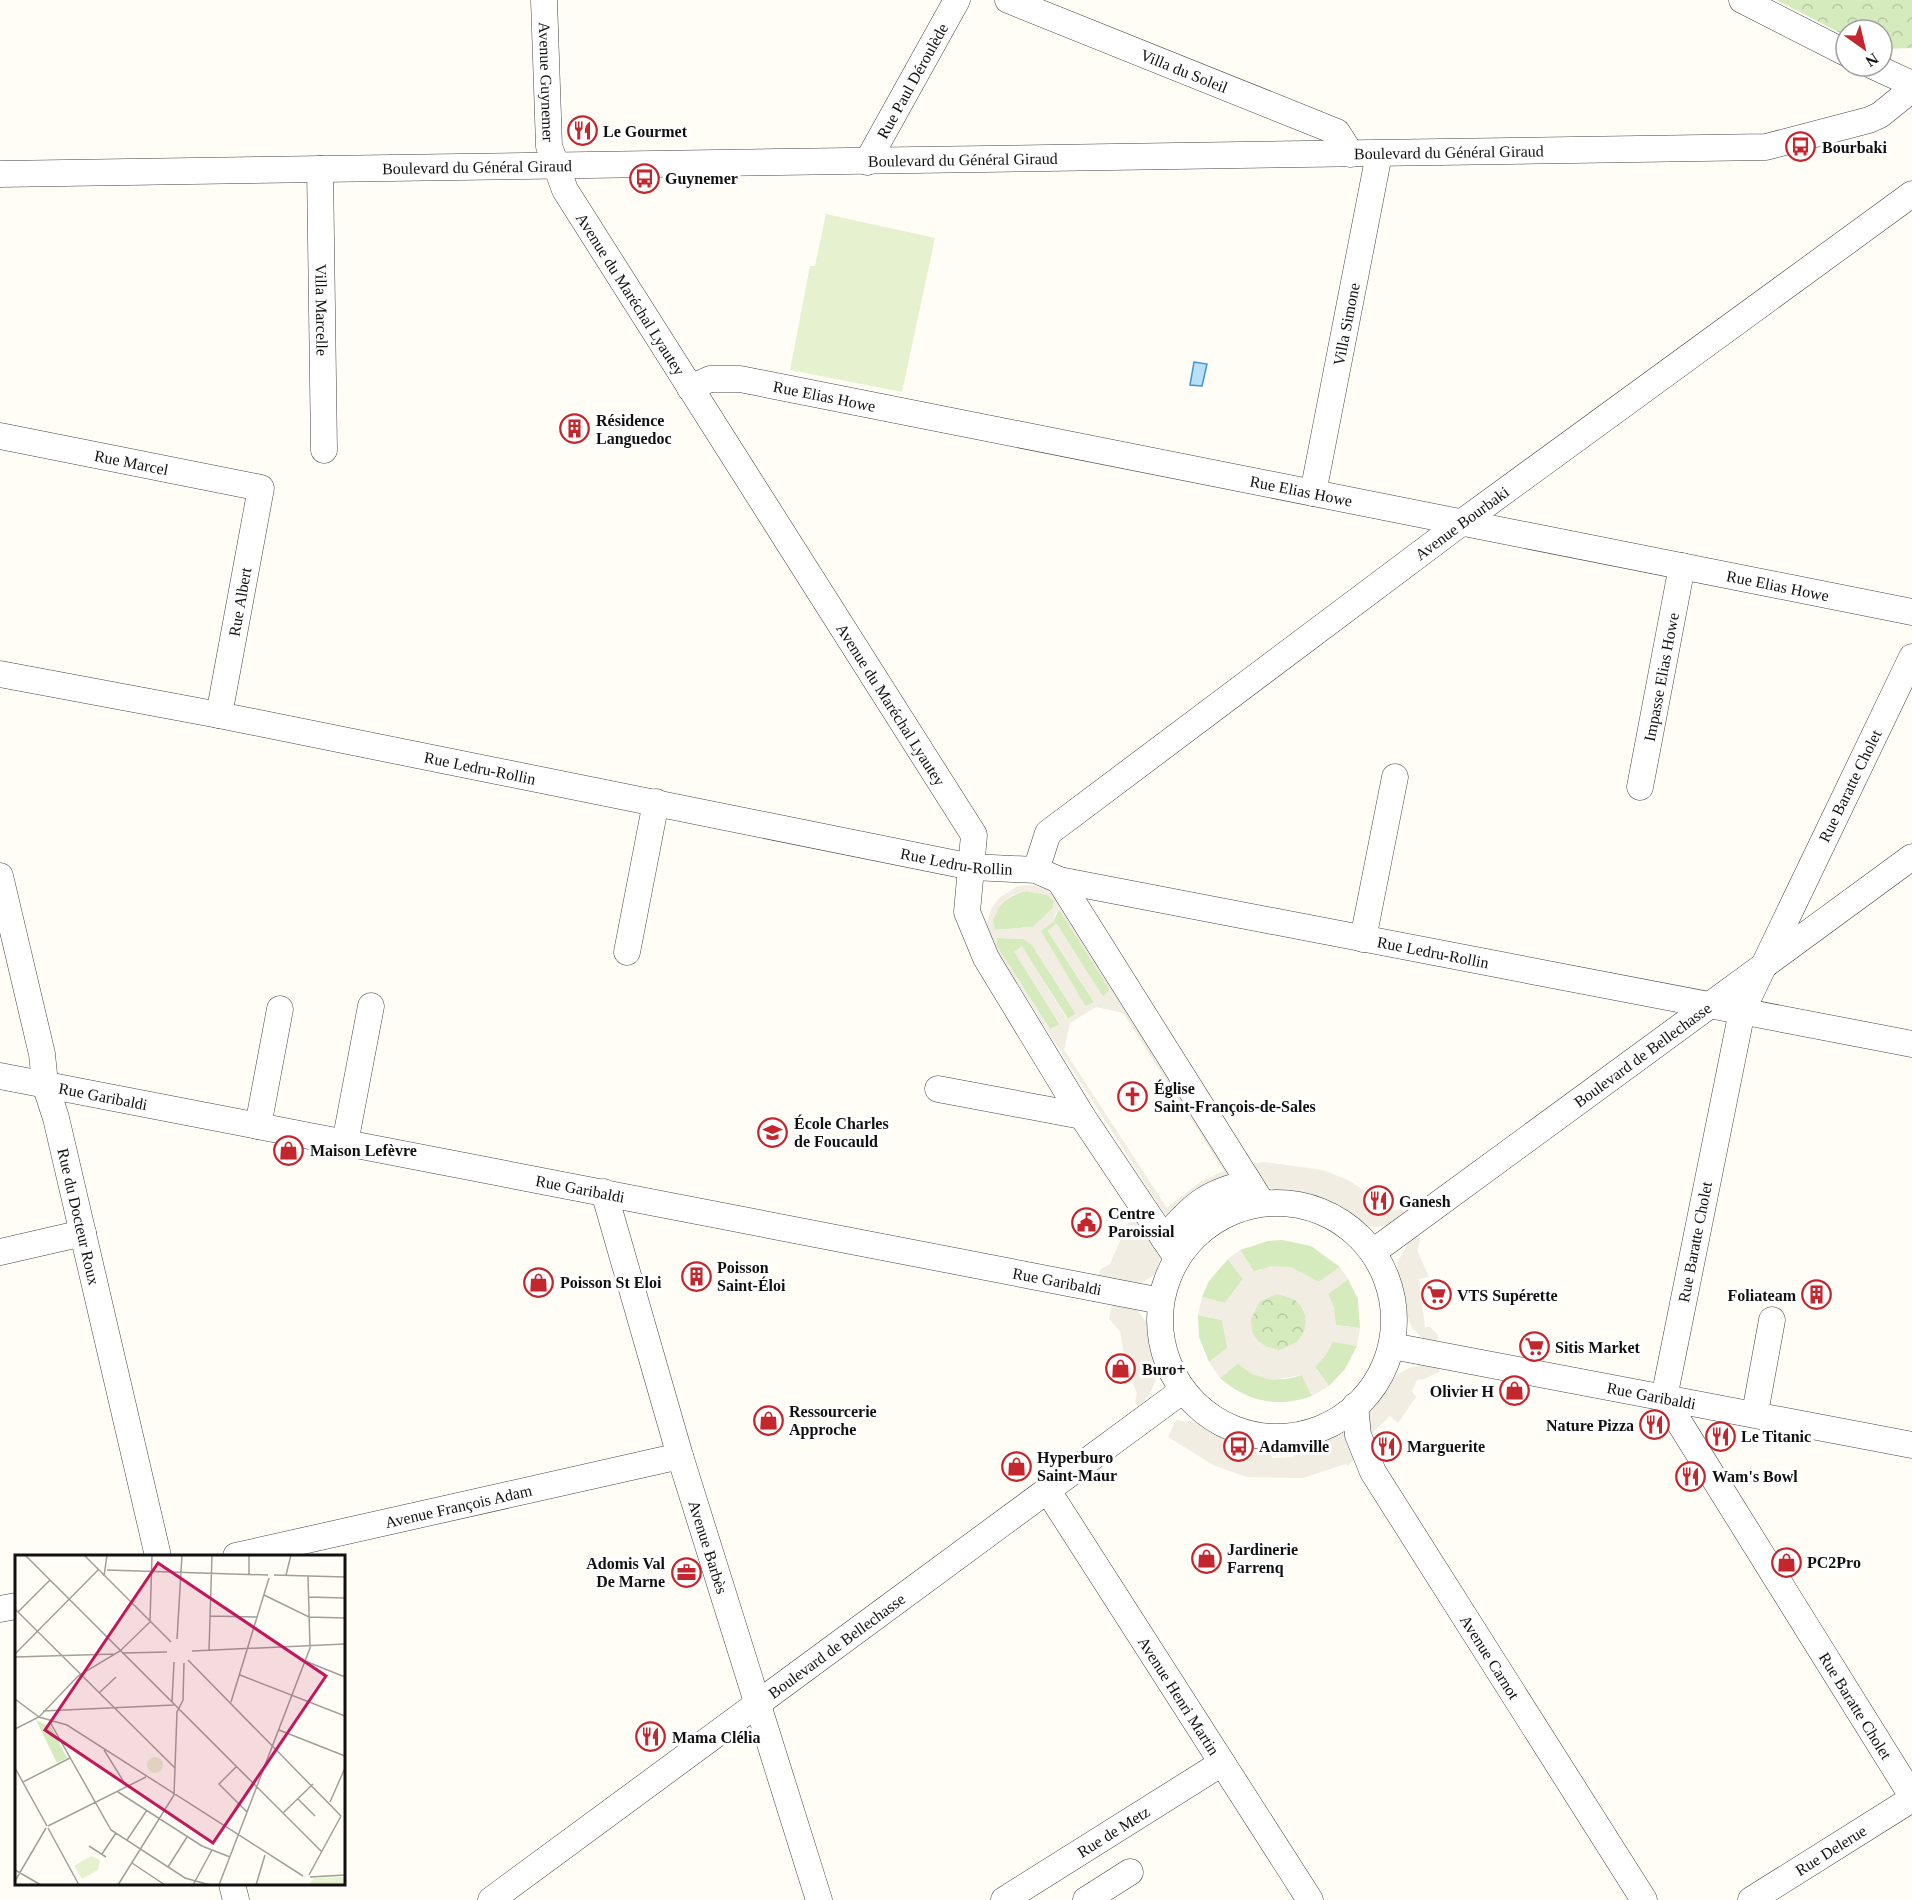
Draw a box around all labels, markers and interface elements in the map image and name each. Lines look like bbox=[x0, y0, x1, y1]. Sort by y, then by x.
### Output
north arrow bbox=[1834, 18, 1894, 78]
street label: Rue Paul Déroulède bbox=[873, 20, 951, 141]
street label: Avenue Guynemer bbox=[536, 22, 557, 143]
street label: Villa du Soleil bbox=[1138, 46, 1231, 96]
text: N bbox=[1862, 50, 1882, 71]
restaurant icon: Le Gourmet bbox=[566, 115, 598, 147]
place label: Le Gourmet bbox=[603, 123, 688, 140]
bus stop icon: Bourbaki bbox=[1785, 131, 1817, 163]
place label: Bourbaki bbox=[1822, 139, 1887, 156]
street label: Boulevard du Général Giraud bbox=[1354, 142, 1544, 162]
street label: Boulevard du Général Giraud bbox=[868, 149, 1058, 169]
street label: Boulevard du Général Giraud bbox=[382, 157, 572, 177]
bus stop icon: Guynemer bbox=[628, 162, 660, 194]
place label: Guynemer bbox=[665, 170, 738, 188]
street label: Avenue du Maréchal Lyautey bbox=[573, 210, 689, 379]
street label: Villa Marcelle bbox=[313, 264, 331, 356]
street label: Villa Simone bbox=[1330, 281, 1362, 367]
street label: Rue Elias Howe bbox=[772, 377, 877, 414]
place label: Résidence Languedoc bbox=[596, 412, 672, 448]
building icon: Résidence Languedoc bbox=[559, 413, 591, 445]
street label: Rue Marcel bbox=[93, 447, 170, 478]
street label: Rue Elias Howe bbox=[1248, 472, 1354, 509]
street label: Avenue Bourbaki bbox=[1412, 482, 1512, 563]
street label: Rue Albert bbox=[226, 566, 255, 638]
street label: Rue Elias Howe bbox=[1725, 567, 1830, 604]
street label: Impasse Elias Howe bbox=[1640, 611, 1681, 743]
street label: Avenue du Maréchal Lyautey bbox=[834, 620, 949, 789]
street label: Rue Baratte Cholet bbox=[1815, 727, 1885, 845]
street label: Rue Ledru-Rollin bbox=[423, 748, 537, 787]
street label: Rue Ledru-Rollin bbox=[899, 844, 1013, 877]
street label: Rue Ledru-Rollin bbox=[1376, 933, 1490, 971]
street label: Boulevard de Bellechasse bbox=[1571, 999, 1714, 1110]
street label: Rue Garibaldi bbox=[57, 1079, 150, 1113]
place label: Église Saint-François-de-Sales bbox=[1154, 1079, 1316, 1116]
church icon: Église Saint-François-de-Sales bbox=[1117, 1081, 1149, 1113]
place label: École Charles de Foucauld bbox=[794, 1114, 889, 1150]
school or university icon: École Charles de Foucauld bbox=[757, 1116, 789, 1148]
shop icon: Maison Lefèvre bbox=[273, 1134, 305, 1166]
place label: Maison Lefèvre bbox=[310, 1142, 417, 1159]
street label: Rue du Docteur Roux bbox=[55, 1146, 103, 1287]
street label: Rue Garibaldi bbox=[534, 1172, 627, 1205]
street label: Rue Baratte Cholet bbox=[1675, 1180, 1715, 1304]
restaurant icon: Ganesh bbox=[1362, 1185, 1394, 1217]
place label: Ganesh bbox=[1399, 1193, 1451, 1210]
place label: Centre Paroissial bbox=[1108, 1205, 1175, 1240]
public building icon: Centre Paroissial bbox=[1071, 1206, 1103, 1238]
place label: Poisson Saint-Éloi bbox=[717, 1259, 786, 1294]
building icon: Poisson Saint-Éloi bbox=[680, 1260, 712, 1292]
street label: Rue Garibaldi bbox=[1011, 1264, 1104, 1298]
shop icon: Poisson St Eloi bbox=[523, 1266, 555, 1298]
place label: Poisson St Eloi bbox=[560, 1274, 662, 1291]
supermarket icon: VTS Supérette bbox=[1420, 1279, 1452, 1311]
building icon: Foliateam bbox=[1801, 1279, 1833, 1311]
place label: VTS Supérette bbox=[1457, 1287, 1558, 1305]
place label: Foliateam bbox=[1728, 1287, 1797, 1304]
supermarket icon: Sitis Market bbox=[1518, 1331, 1550, 1363]
place label: Sitis Market bbox=[1555, 1339, 1641, 1356]
shop icon: Buro+ bbox=[1105, 1353, 1137, 1385]
place label: Buro+ bbox=[1142, 1361, 1186, 1378]
shop icon: Olivier H bbox=[1499, 1375, 1531, 1407]
street label: Rue Garibaldi bbox=[1605, 1379, 1698, 1412]
place label: Olivier H bbox=[1430, 1383, 1495, 1400]
place label: Ressourcerie Approche bbox=[789, 1403, 877, 1439]
shop icon: Ressourcerie Approche bbox=[752, 1404, 784, 1436]
restaurant icon: Nature Pizza bbox=[1639, 1409, 1671, 1441]
place label: Nature Pizza bbox=[1546, 1417, 1634, 1434]
restaurant icon: Le Titanic bbox=[1704, 1420, 1736, 1452]
place label: Le Titanic bbox=[1741, 1428, 1811, 1445]
bus stop icon: Adamville bbox=[1222, 1430, 1254, 1462]
restaurant icon: Marguerite bbox=[1370, 1430, 1402, 1462]
place label: Adamville bbox=[1259, 1438, 1329, 1455]
place label: Marguerite bbox=[1407, 1438, 1485, 1456]
place label: Hyperburo Saint-Maur bbox=[1037, 1449, 1117, 1484]
shop icon: Hyperburo Saint-Maur bbox=[1000, 1450, 1032, 1482]
restaurant icon: Wam's Bowl bbox=[1675, 1460, 1707, 1492]
place label: Wam's Bowl bbox=[1712, 1468, 1798, 1485]
street label: Avenue François Adam bbox=[383, 1481, 534, 1531]
street label: Avenue Barbès bbox=[686, 1498, 731, 1596]
place label: Jardinerie Farrenq bbox=[1227, 1541, 1298, 1577]
shop icon: Jardinerie Farrenq bbox=[1190, 1542, 1222, 1574]
shop icon: PC2Pro bbox=[1770, 1546, 1802, 1578]
place label: PC2Pro bbox=[1807, 1554, 1861, 1571]
inset map bbox=[15, 1555, 345, 1885]
place label: Adomis Val De Marne bbox=[586, 1555, 666, 1590]
office icon: Adomis Val De Marne bbox=[670, 1556, 702, 1588]
street label: Boulevard de Bellechasse bbox=[765, 1590, 908, 1701]
street label: Avenue Carnot bbox=[1457, 1612, 1523, 1703]
street label: Avenue Henri Martin bbox=[1135, 1634, 1223, 1758]
street label: Rue Baratte Cholet bbox=[1816, 1649, 1896, 1763]
restaurant icon: Mama Clélia bbox=[635, 1721, 667, 1753]
place label: Mama Clélia bbox=[672, 1729, 760, 1746]
street label: Rue de Metz bbox=[1074, 1802, 1152, 1860]
street label: Rue Delerue bbox=[1792, 1821, 1869, 1879]

